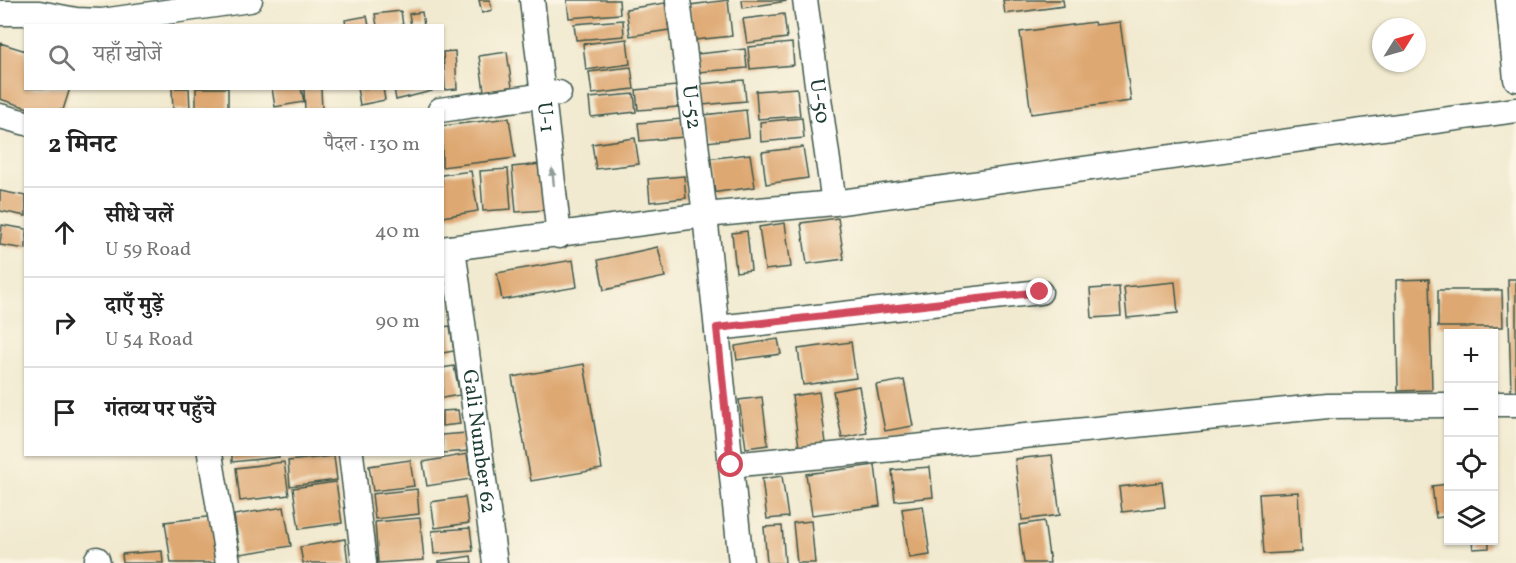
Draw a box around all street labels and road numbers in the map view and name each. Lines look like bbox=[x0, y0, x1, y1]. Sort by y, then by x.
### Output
street label: U-50 bbox=[802, 76, 837, 125]
street label: U-52 bbox=[674, 83, 709, 131]
street label: U-1 bbox=[529, 100, 562, 134]
street label: Gali Number 62 bbox=[455, 367, 503, 515]

